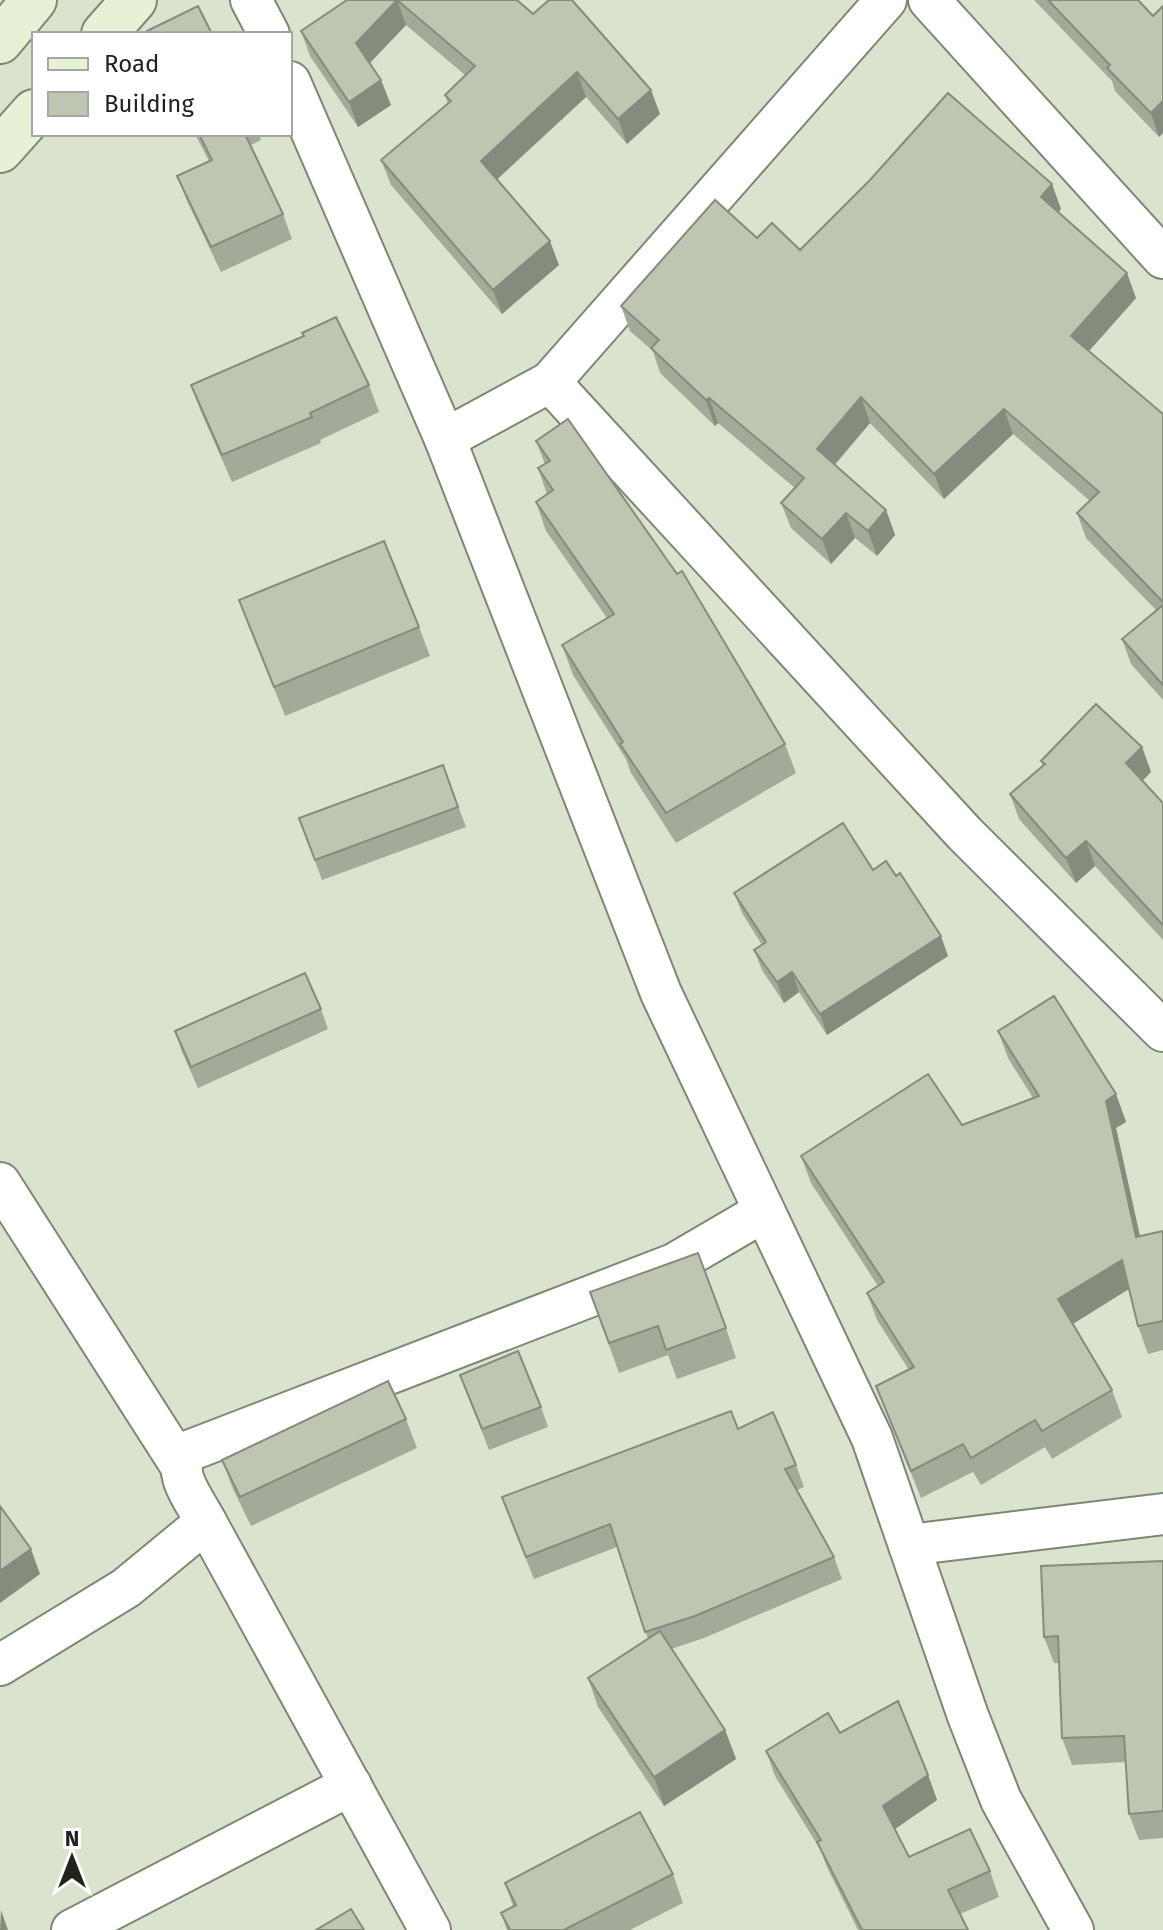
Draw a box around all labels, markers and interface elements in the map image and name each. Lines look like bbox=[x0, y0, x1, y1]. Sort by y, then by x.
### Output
legend bbox=[32, 32, 292, 136]
text: Road bbox=[104, 50, 159, 78]
text: Building bbox=[104, 90, 194, 118]
north arrow bbox=[32, 1818, 112, 1898]
text: N bbox=[65, 1825, 79, 1852]

